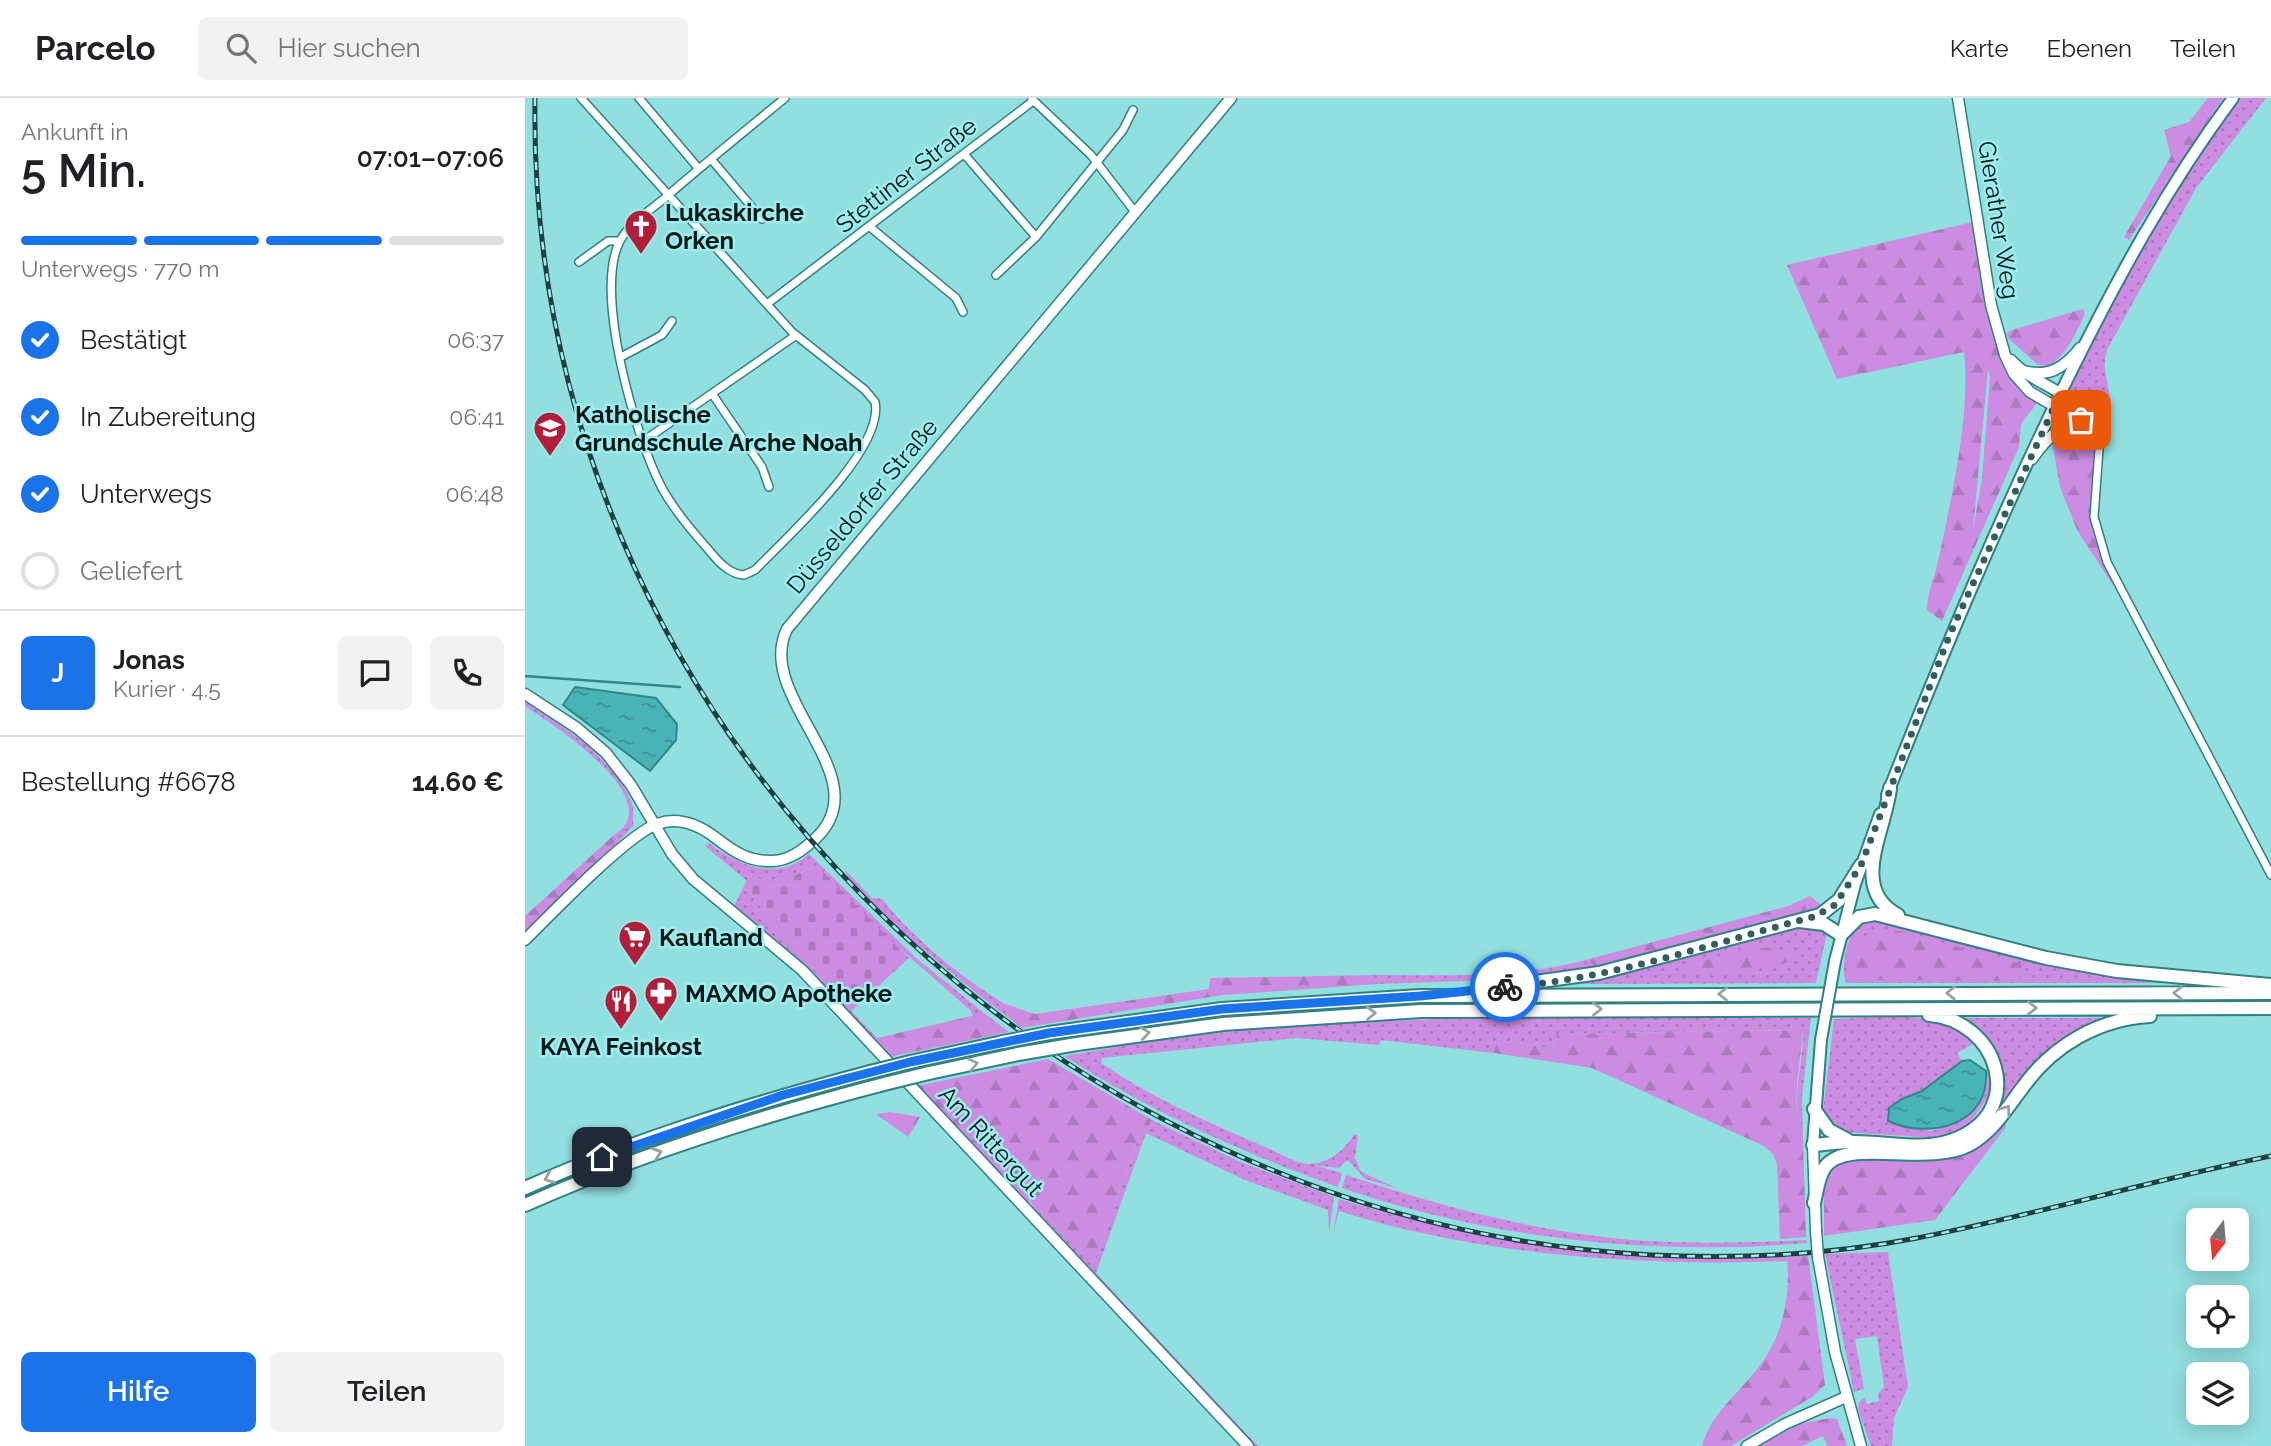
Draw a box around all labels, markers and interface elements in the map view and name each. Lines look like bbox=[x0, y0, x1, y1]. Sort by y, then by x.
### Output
search box bbox=[198, 17, 688, 80]
text: Parcelo bbox=[35, 29, 156, 68]
icon: search bbox=[222, 29, 260, 67]
text: Hier suchen bbox=[278, 33, 421, 63]
text: Karte bbox=[1950, 34, 2009, 63]
text: Ebenen bbox=[2047, 34, 2132, 63]
text: Teilen bbox=[2170, 34, 2236, 63]
street label: Stettiner Straße bbox=[830, 111, 982, 239]
text: Ankunft in bbox=[21, 118, 129, 145]
street label: Gierather Weg bbox=[1972, 139, 2026, 301]
text: 07:01–07:06 bbox=[357, 143, 504, 173]
text: 5 Min. bbox=[21, 144, 146, 198]
place label: Lukaskirche Orken bbox=[665, 198, 804, 255]
church icon: Lukaskirche Orken bbox=[622, 207, 660, 256]
text: Unterwegs · 770 m bbox=[21, 255, 219, 282]
icon: check bbox=[21, 321, 59, 359]
text: Bestätigt bbox=[80, 325, 187, 355]
text: 06:37 bbox=[447, 326, 504, 353]
pin bbox=[2051, 390, 2111, 450]
icon: check bbox=[21, 398, 59, 436]
place label: Katholische Grundschule Arche Noah bbox=[575, 400, 863, 457]
icon: bag bbox=[2062, 401, 2100, 439]
text: In Zubereitung bbox=[80, 402, 256, 432]
text: 06:41 bbox=[449, 403, 504, 430]
school or university icon: Katholische Grundschule Arche Noah bbox=[531, 409, 569, 458]
street label: Düsseldorfer Straße bbox=[780, 413, 944, 599]
icon: check bbox=[21, 475, 59, 513]
text: Unterwegs bbox=[80, 479, 212, 509]
text: 06:48 bbox=[446, 480, 504, 507]
text: Geliefert bbox=[80, 556, 183, 586]
button: chat bbox=[338, 636, 412, 710]
button: phone bbox=[430, 636, 504, 710]
text: Jonas bbox=[113, 645, 185, 675]
text: J bbox=[52, 658, 64, 688]
text: Kurier · 4.5 bbox=[113, 675, 221, 702]
text: Bestellung #6678 bbox=[21, 767, 236, 797]
text: 14.60 € bbox=[412, 767, 504, 797]
supermarket icon: Kaufland bbox=[616, 918, 654, 967]
place label: Kaufland bbox=[659, 923, 763, 952]
courier bbox=[1470, 952, 1540, 1022]
icon: bike bbox=[1486, 968, 1524, 1006]
pharmacy icon: MAXMO Apotheke bbox=[642, 974, 680, 1023]
place label: MAXMO Apotheke bbox=[685, 979, 892, 1008]
restaurant icon: KAYA Feinkost bbox=[602, 982, 640, 1031]
one-way arrow bbox=[1945, 985, 1956, 1001]
one-way arrow bbox=[2173, 985, 2183, 1001]
one-way arrow bbox=[1718, 986, 1728, 1002]
one-way arrow bbox=[2027, 1000, 2038, 1016]
one-way arrow bbox=[1592, 1001, 1603, 1017]
one-way arrow bbox=[1366, 1006, 1377, 1021]
one-way arrow bbox=[1139, 1026, 1150, 1041]
place label: KAYA Feinkost bbox=[540, 1032, 702, 1061]
one-way arrow bbox=[967, 1057, 979, 1072]
street label: Am Rittergut bbox=[933, 1080, 1049, 1202]
one-way arrow bbox=[1998, 1105, 2010, 1118]
pin bbox=[572, 1127, 632, 1187]
icon: home bbox=[583, 1138, 621, 1176]
one-way arrow bbox=[650, 1147, 662, 1161]
one-way arrow bbox=[544, 1170, 556, 1184]
north arrow bbox=[2186, 1208, 2249, 1270]
map controls bbox=[2186, 1208, 2249, 1425]
button: locate bbox=[2186, 1285, 2249, 1348]
button: Hilfe bbox=[21, 1352, 256, 1432]
button: Teilen bbox=[270, 1352, 504, 1432]
button: layers bbox=[2186, 1362, 2249, 1425]

